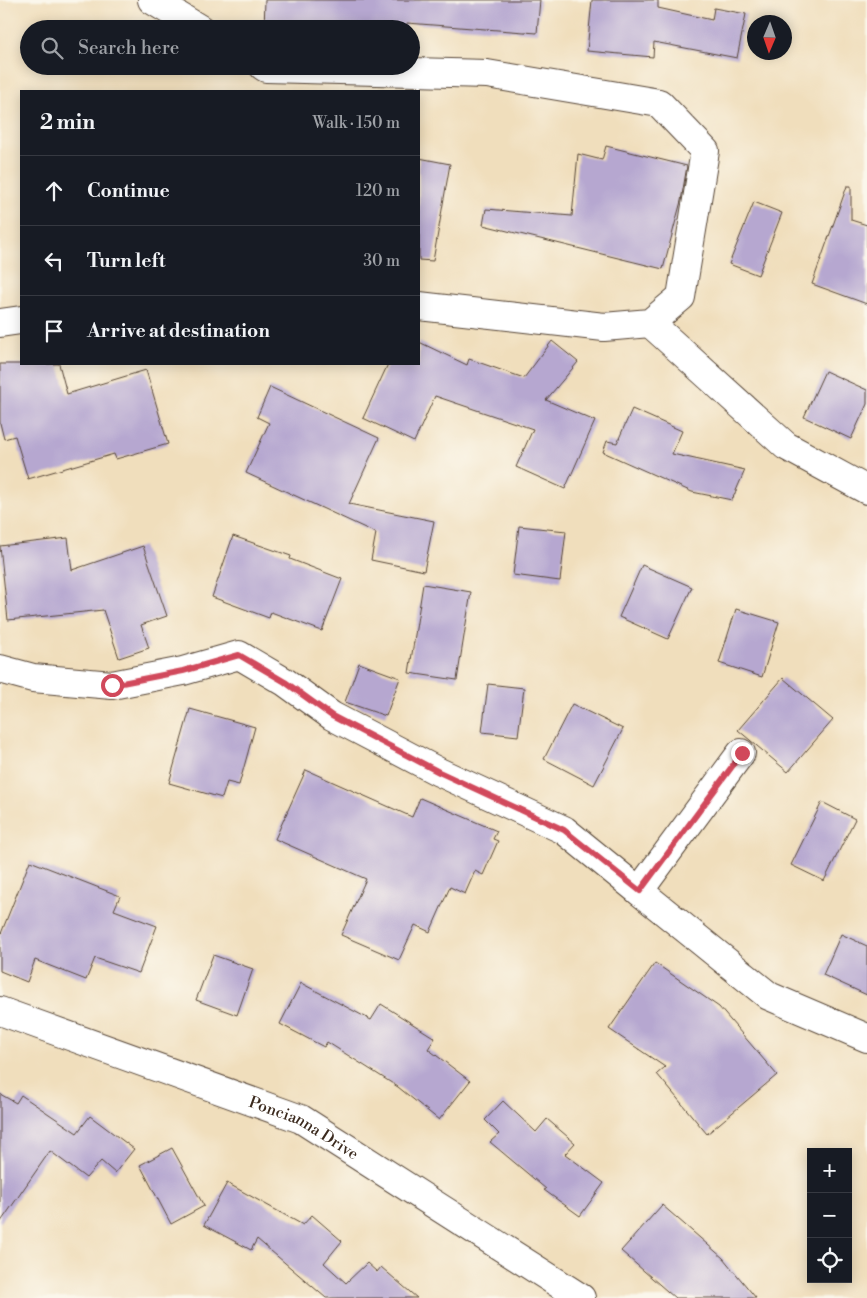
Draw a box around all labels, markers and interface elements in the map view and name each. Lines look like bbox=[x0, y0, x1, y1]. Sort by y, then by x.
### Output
north arrow bbox=[747, 15, 792, 60]
search box bbox=[20, 20, 420, 75]
icon: search bbox=[38, 34, 66, 62]
text: Search here bbox=[78, 36, 179, 60]
text: 2 min bbox=[40, 110, 95, 136]
text: Walk · 150 m bbox=[312, 113, 400, 133]
icon: ahead bbox=[40, 177, 68, 205]
text: Continue bbox=[87, 179, 170, 203]
text: 120 m bbox=[356, 181, 400, 201]
icon: left bbox=[40, 247, 68, 275]
text: Turn left bbox=[87, 249, 166, 273]
text: 30 m bbox=[363, 251, 400, 271]
icon: arrive bbox=[40, 317, 68, 345]
text: Arrive at destination bbox=[87, 319, 270, 343]
route start bbox=[101, 674, 124, 697]
route end bbox=[731, 742, 754, 765]
street label: Poncianna Drive bbox=[246, 1092, 362, 1164]
map controls bbox=[807, 1148, 852, 1283]
button: + bbox=[807, 1148, 852, 1193]
button: − bbox=[807, 1193, 852, 1238]
button: locate bbox=[807, 1238, 852, 1283]

